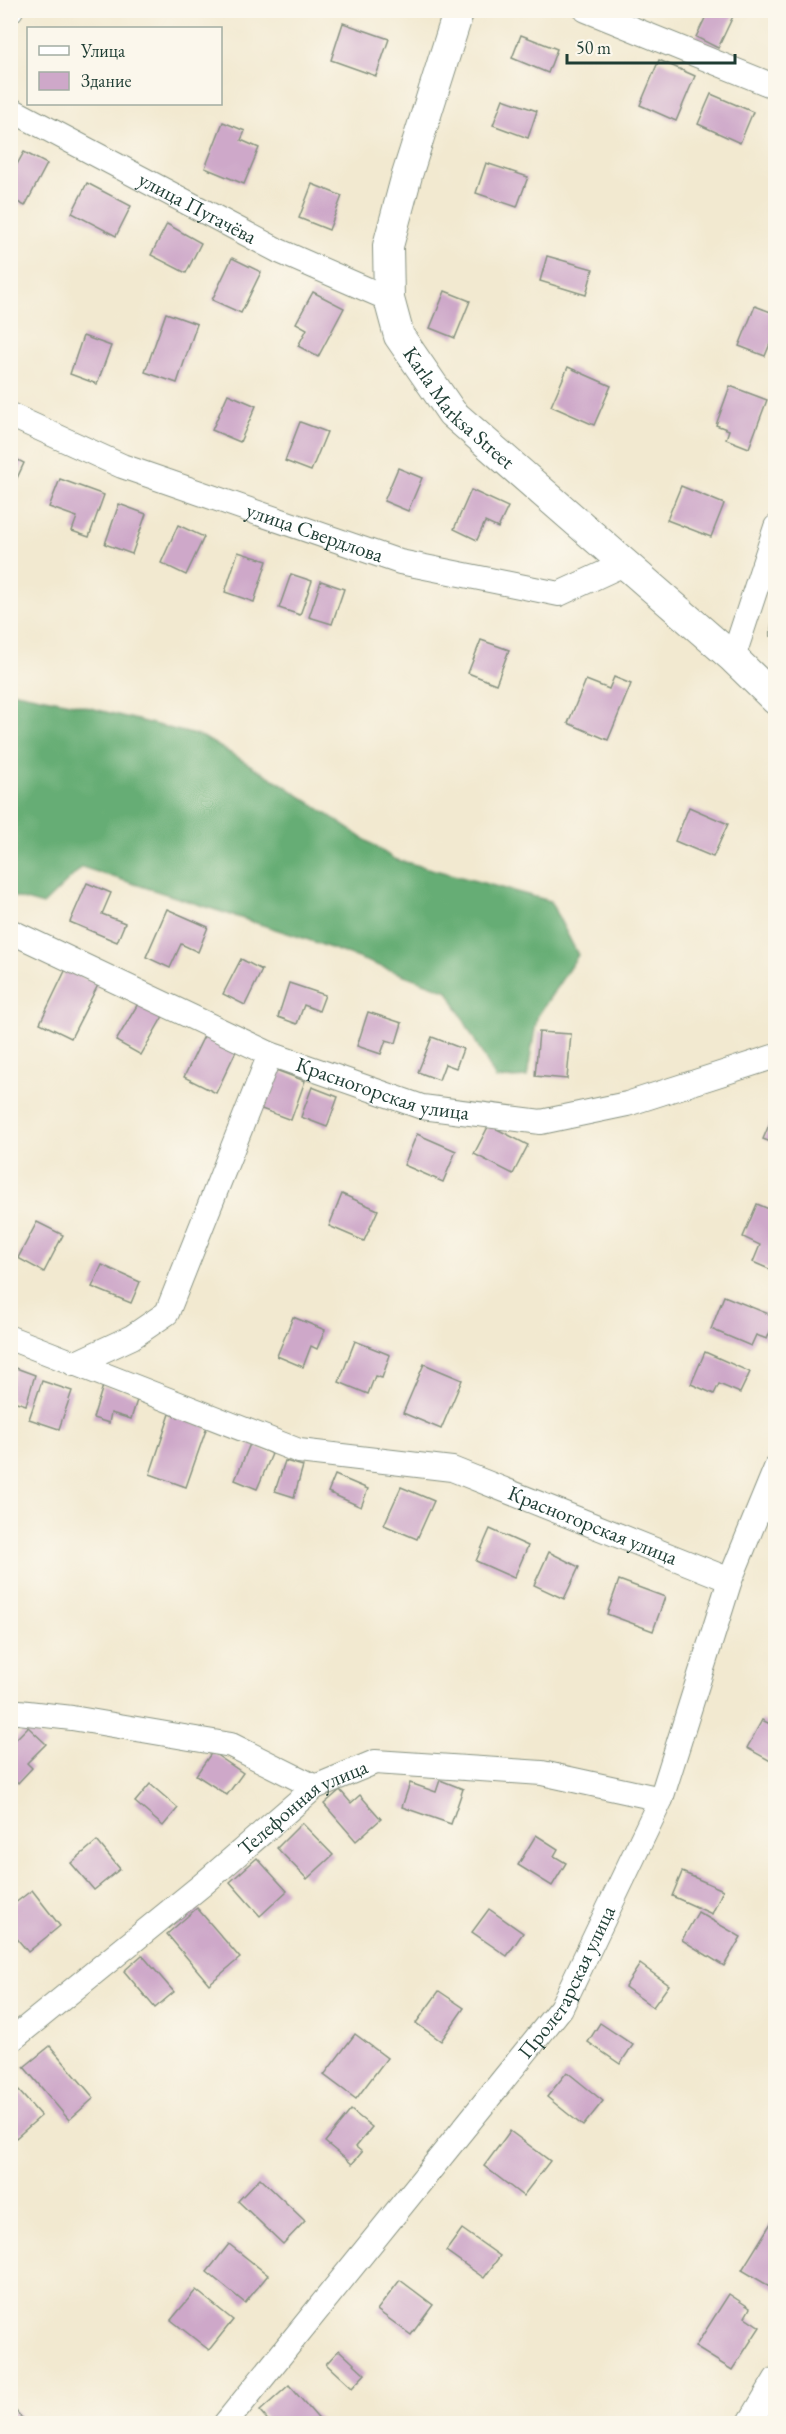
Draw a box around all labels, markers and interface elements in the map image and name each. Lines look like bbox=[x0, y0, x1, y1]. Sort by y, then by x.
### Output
legend bbox=[27, 27, 222, 105]
scale bar bbox=[567, 27, 735, 65]
text: 50 m bbox=[576, 36, 611, 59]
text: Улица bbox=[80, 39, 126, 62]
text: Здание bbox=[81, 69, 131, 92]
street label: улица Пугачёва bbox=[134, 165, 262, 250]
street label: Karla Marksa Street bbox=[397, 341, 521, 475]
street label: улица Свердлова bbox=[243, 496, 388, 568]
street label: Красногорская улица bbox=[292, 1050, 471, 1126]
street label: Красногорская улица bbox=[504, 1479, 682, 1571]
street label: Телефонная улица bbox=[232, 1752, 372, 1861]
street label: Пролетарская улица bbox=[511, 1900, 621, 2064]

